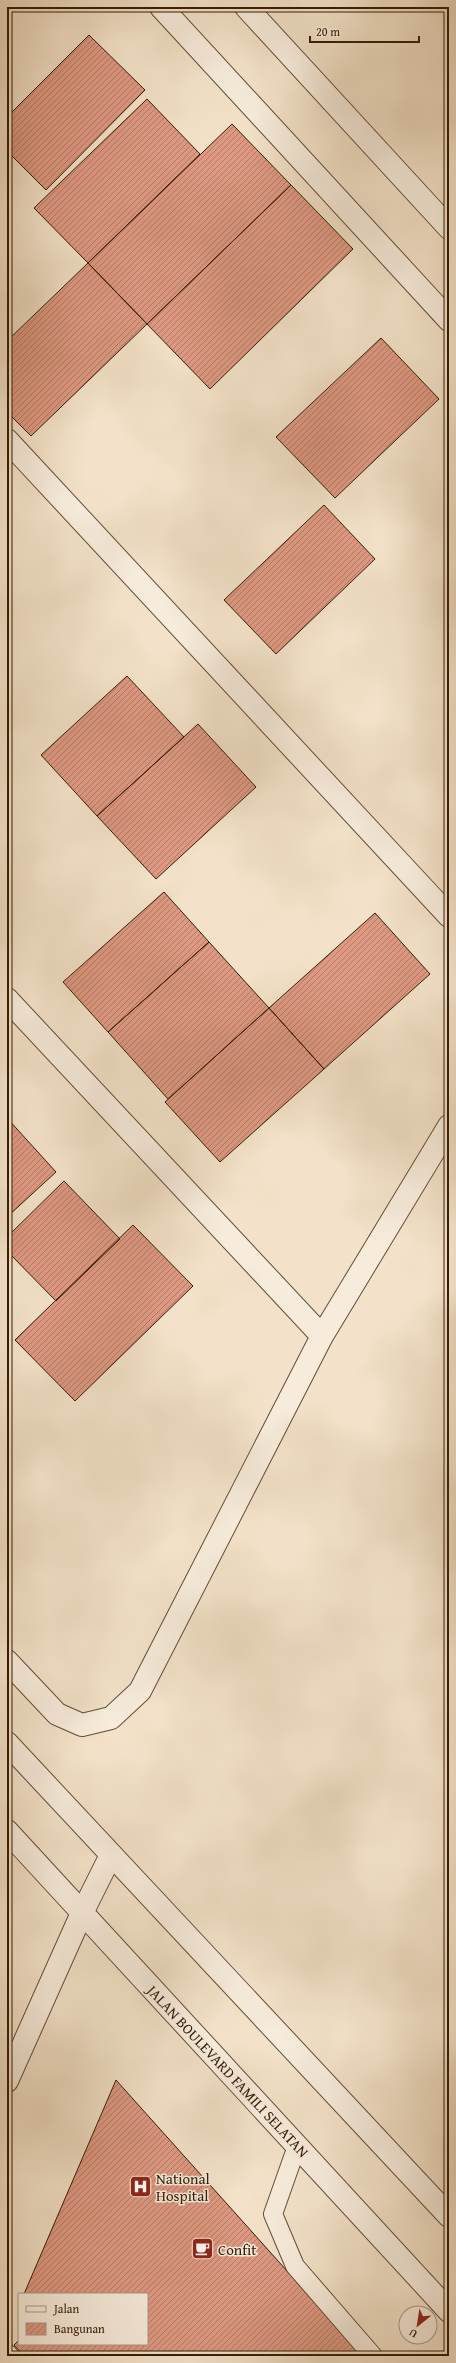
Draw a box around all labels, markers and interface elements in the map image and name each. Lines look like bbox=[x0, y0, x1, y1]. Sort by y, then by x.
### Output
scale bar bbox=[310, 18, 419, 44]
text: 20 m bbox=[316, 23, 340, 40]
street label: JALAN BOULEVARD FAMILI SELATAN bbox=[141, 1979, 314, 2162]
place label: National Hospital bbox=[156, 2168, 210, 2206]
hospital icon: National Hospital bbox=[128, 2174, 154, 2200]
cafe icon: Confit bbox=[190, 2236, 216, 2262]
place label: Confit bbox=[218, 2239, 257, 2260]
legend bbox=[18, 2293, 148, 2345]
text: Jalan bbox=[52, 2300, 79, 2317]
north arrow bbox=[398, 2305, 438, 2345]
text: Bangunan bbox=[54, 2320, 105, 2337]
text: U bbox=[405, 2325, 420, 2342]

